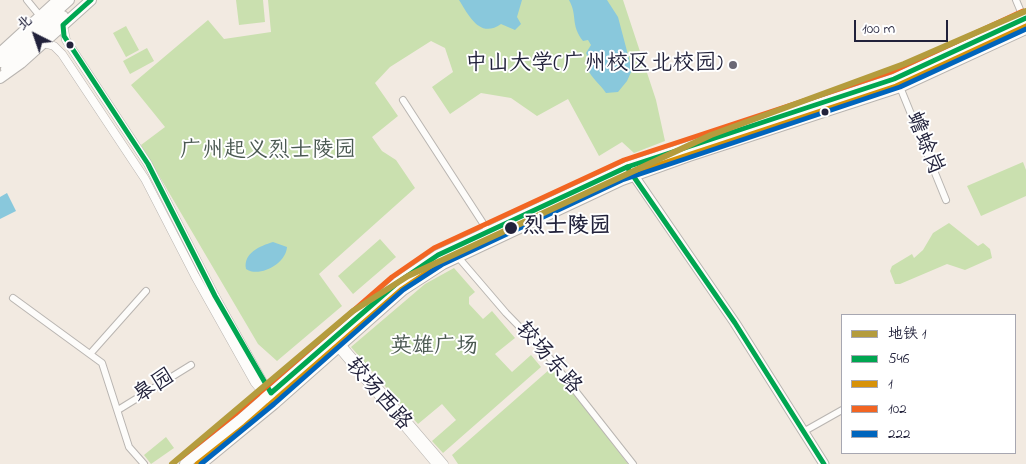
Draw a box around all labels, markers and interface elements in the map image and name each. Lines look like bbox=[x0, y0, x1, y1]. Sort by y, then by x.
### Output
north arrow bbox=[10, 10, 60, 60]
scale bar bbox=[856, 10, 950, 42]
text: 北 bbox=[13, 11, 37, 36]
text: 100 m bbox=[862, 18, 895, 40]
unlabelled marker bbox=[65, 40, 75, 50]
place label: 中山大学(广州校区北校园) bbox=[465, 52, 723, 78]
marker: 中山大学(广州校区北校园) bbox=[727, 59, 739, 71]
unlabelled marker bbox=[820, 107, 830, 117]
street label: 蟾蜍岗 bbox=[898, 108, 948, 180]
park label: 广州起义烈士陵园 bbox=[180, 139, 356, 165]
place label: 烈士陵园 bbox=[523, 215, 611, 241]
marker: 烈士陵园 bbox=[503, 220, 519, 236]
legend bbox=[841, 314, 1016, 454]
street label: 较场东路 bbox=[508, 317, 586, 401]
text: 地铁 1 bbox=[888, 323, 927, 345]
park label: 英雄广场 bbox=[390, 335, 478, 361]
text: 546 bbox=[888, 348, 909, 370]
street label: 较场西路 bbox=[338, 353, 416, 437]
street label: 皋园 bbox=[129, 365, 181, 411]
text: 1 bbox=[888, 373, 893, 395]
text: 102 bbox=[888, 398, 907, 420]
text: 222 bbox=[888, 423, 910, 445]

